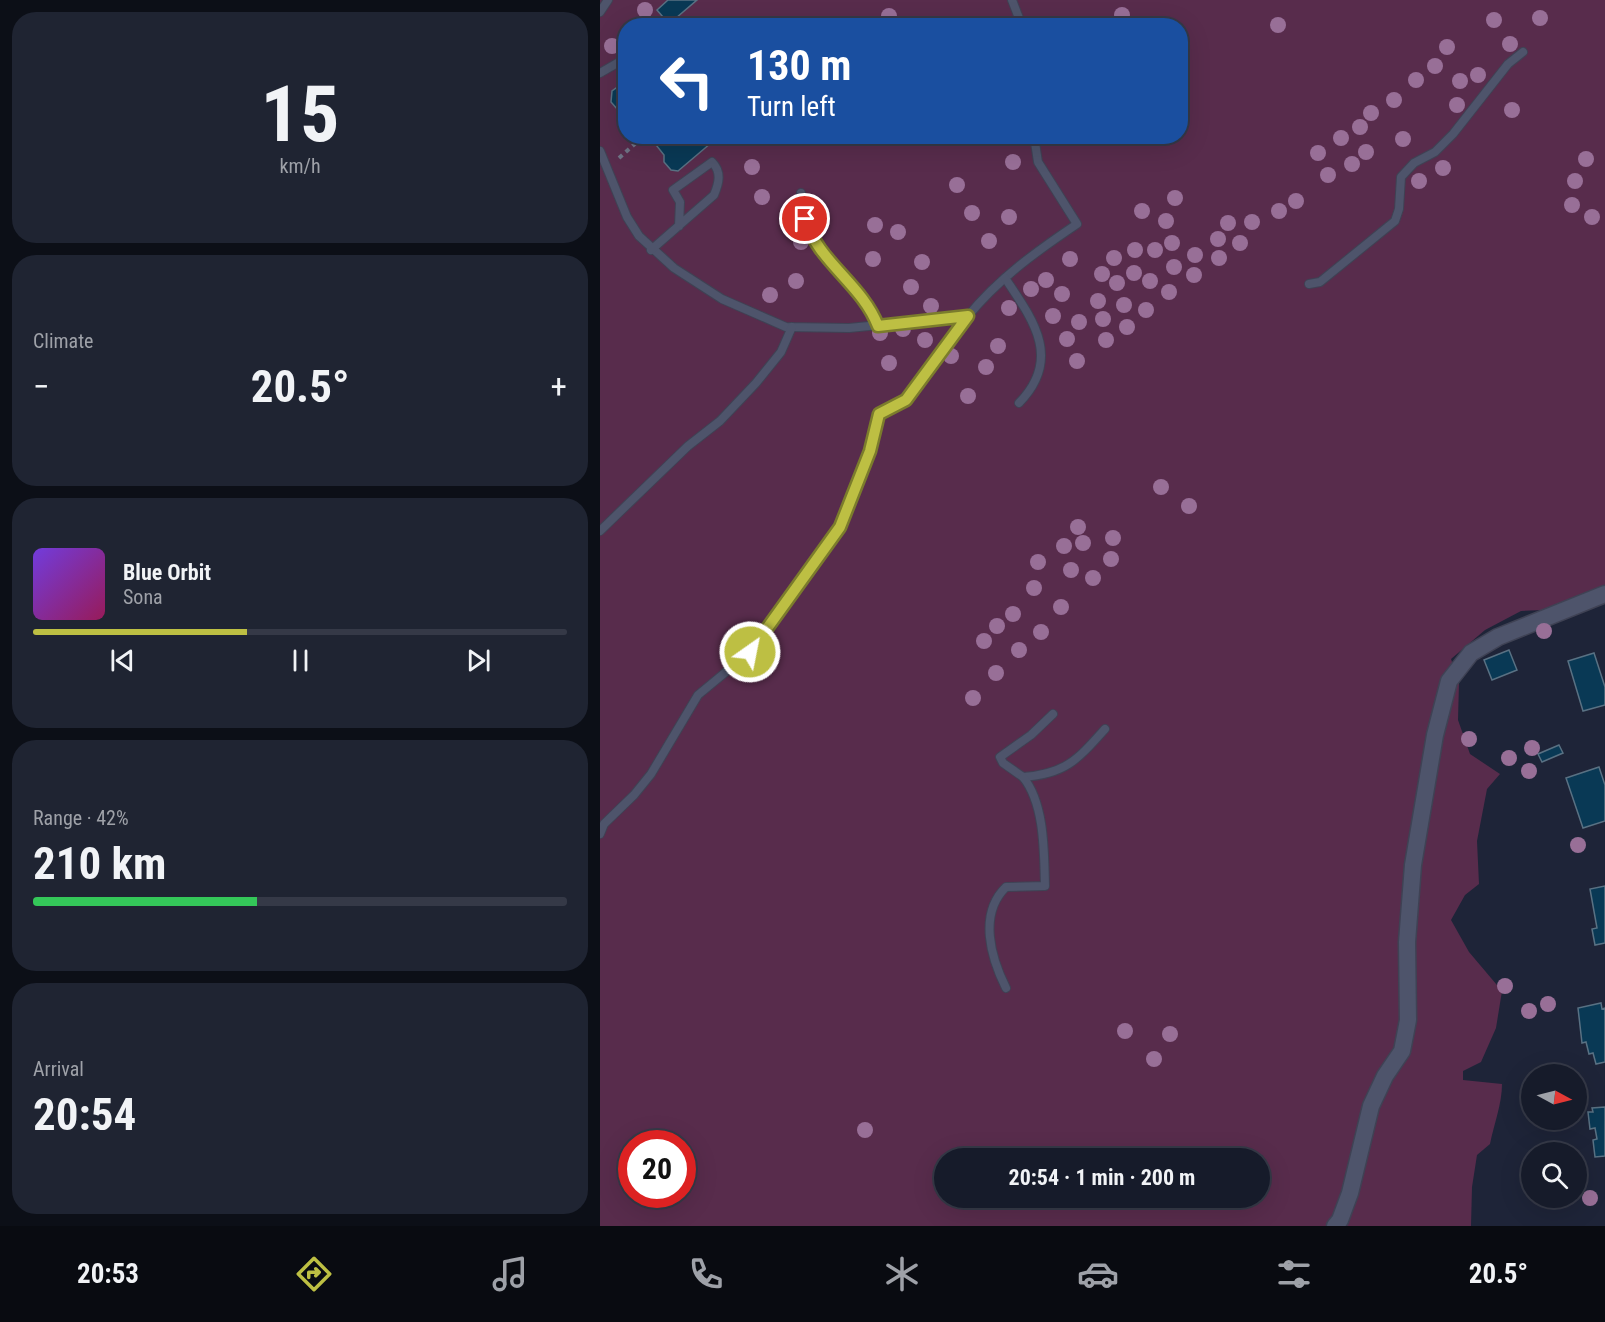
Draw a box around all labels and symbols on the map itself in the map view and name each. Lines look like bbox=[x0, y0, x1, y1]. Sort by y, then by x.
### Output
pin bbox=[779, 193, 830, 244]
position arrow bbox=[718, 620, 782, 684]
north arrow bbox=[1521, 1064, 1587, 1130]
speed limit sign: 20 bbox=[618, 1130, 696, 1208]

